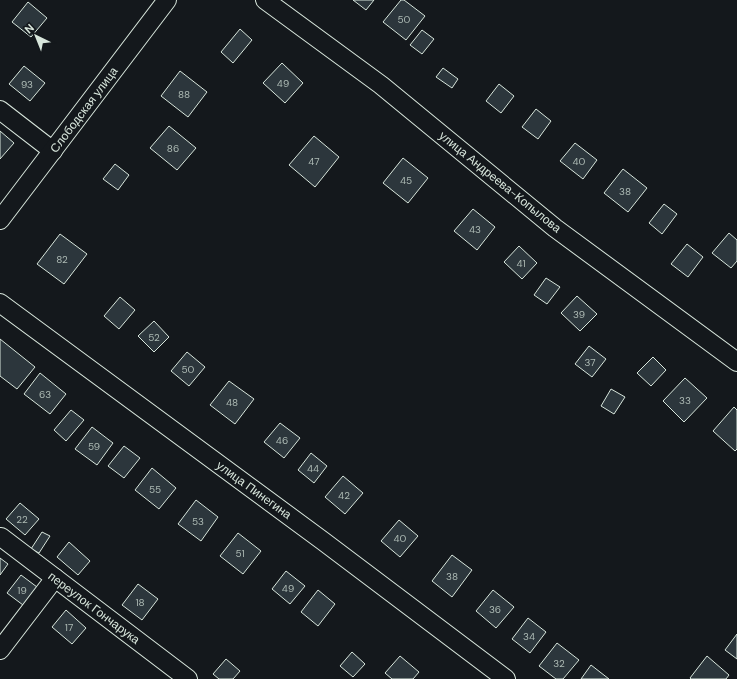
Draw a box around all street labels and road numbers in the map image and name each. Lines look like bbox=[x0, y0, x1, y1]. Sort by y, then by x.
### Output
street label: Слободская улица bbox=[46, 64, 122, 156]
street label: улица Андреева-Копылова bbox=[436, 128, 565, 236]
street label: улица Пинегина bbox=[213, 457, 295, 523]
street label: переулок Гончарука bbox=[45, 568, 143, 648]

